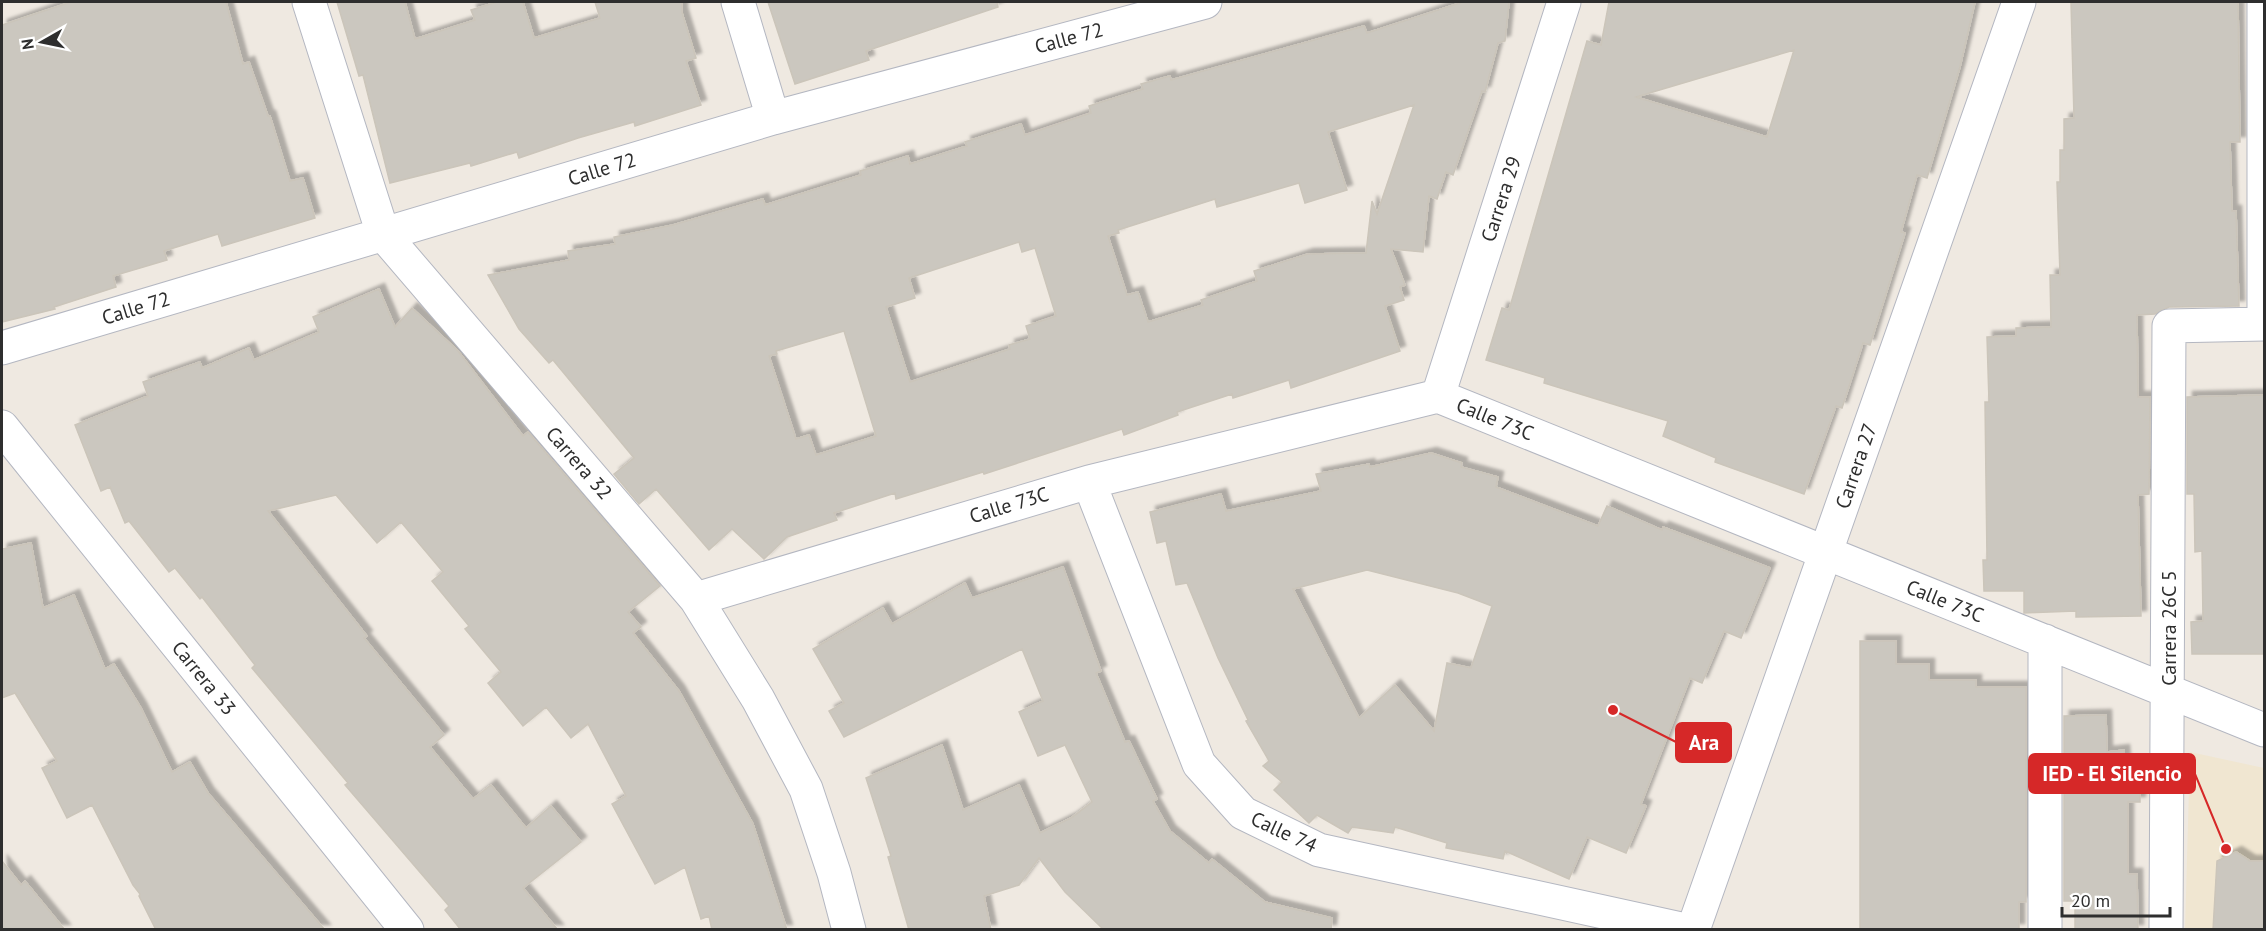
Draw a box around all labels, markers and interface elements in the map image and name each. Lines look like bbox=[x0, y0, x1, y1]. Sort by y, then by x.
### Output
north arrow bbox=[12, 12, 72, 72]
street label: Calle 72 bbox=[1032, 16, 1106, 60]
text: N bbox=[16, 38, 38, 51]
street label: Calle 72 bbox=[565, 146, 639, 192]
street label: Carrera 29 bbox=[1475, 153, 1527, 245]
street label: Calle 72 bbox=[99, 285, 173, 331]
street label: Calle 73C bbox=[1452, 392, 1538, 446]
street label: Carrera 27 bbox=[1829, 420, 1883, 512]
street label: Carrera 32 bbox=[540, 421, 618, 505]
street label: Calle 73C bbox=[966, 481, 1052, 529]
street label: Carrera 26C 5 bbox=[2156, 570, 2182, 686]
street label: Calle 73C bbox=[1902, 574, 1988, 628]
street label: Carrera 33 bbox=[166, 635, 242, 721]
callout: Ara bbox=[1676, 723, 1731, 762]
text: Ara bbox=[1689, 729, 1719, 756]
callout: IED - El Silencio bbox=[2029, 754, 2195, 793]
text: IED - El Silencio bbox=[2042, 760, 2182, 787]
street label: Calle 74 bbox=[1247, 805, 1321, 859]
scale bar bbox=[2062, 880, 2170, 918]
text: 20 m bbox=[2071, 889, 2110, 912]

